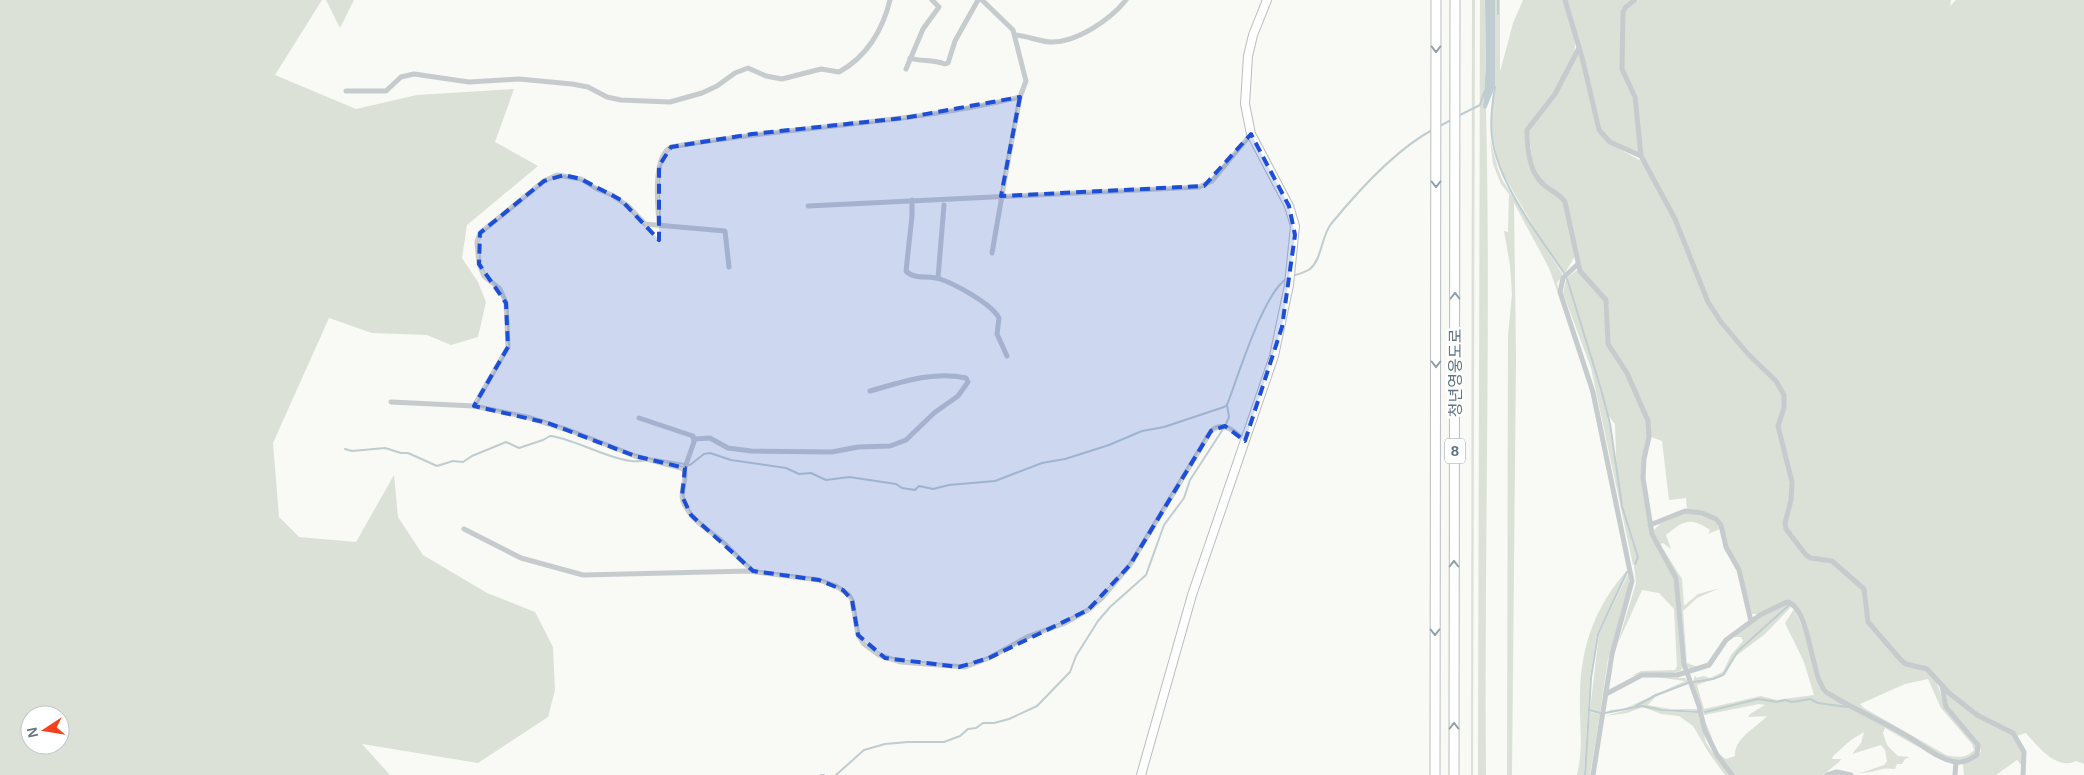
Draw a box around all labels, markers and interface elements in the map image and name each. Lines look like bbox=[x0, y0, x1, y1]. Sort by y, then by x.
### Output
one-way arrow bbox=[1431, 45, 1441, 53]
one-way arrow bbox=[1431, 181, 1441, 189]
one-way arrow bbox=[1450, 292, 1460, 300]
street label: 청년영웅도로 bbox=[1447, 329, 1464, 417]
one-way arrow bbox=[1431, 361, 1441, 369]
road number: 8 bbox=[1445, 438, 1465, 464]
one-way arrow bbox=[1449, 560, 1459, 568]
one-way arrow bbox=[1430, 628, 1440, 636]
north arrow bbox=[20, 705, 70, 755]
one-way arrow bbox=[1449, 722, 1459, 730]
text: N bbox=[23, 726, 41, 739]

